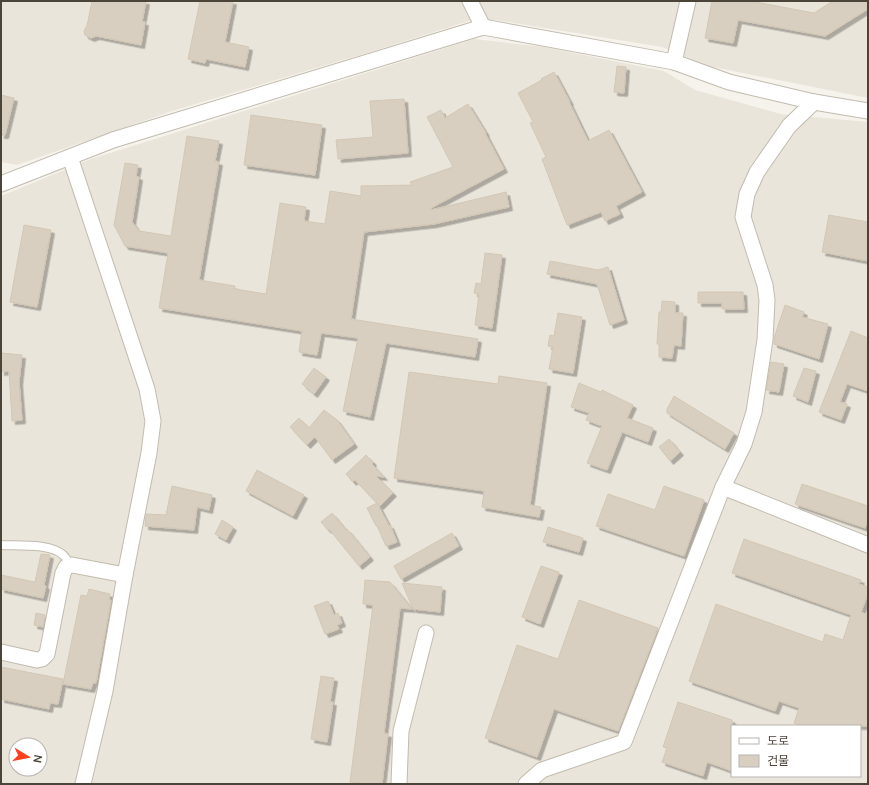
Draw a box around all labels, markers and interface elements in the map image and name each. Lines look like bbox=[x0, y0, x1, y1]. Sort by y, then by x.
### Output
legend bbox=[731, 725, 861, 777]
text: 도로 bbox=[767, 732, 789, 749]
north arrow bbox=[8, 737, 48, 777]
text: 건물 bbox=[767, 752, 789, 769]
text: N bbox=[30, 754, 46, 764]

